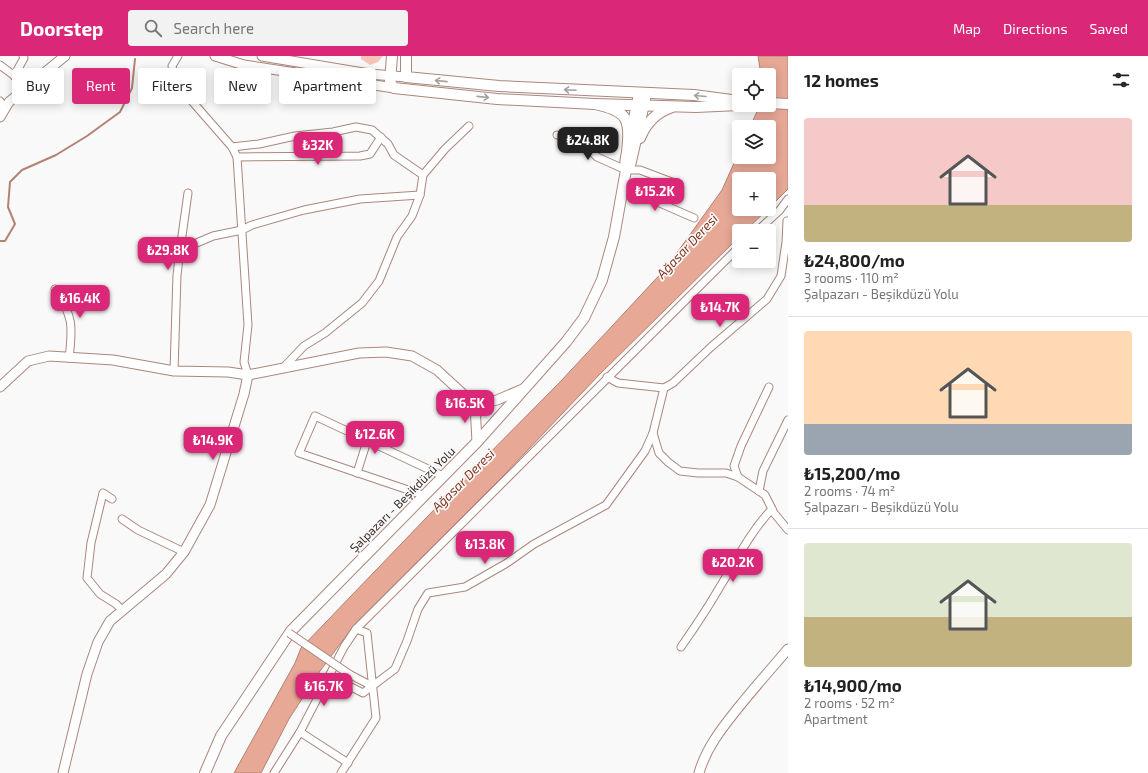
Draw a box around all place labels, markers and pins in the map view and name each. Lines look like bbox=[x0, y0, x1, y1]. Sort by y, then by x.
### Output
pin: ₺24.8K bbox=[555, 127, 621, 161]
pin: ₺32K bbox=[294, 132, 342, 166]
pin: ₺15.2K bbox=[622, 178, 688, 212]
pin: ₺29.8K bbox=[135, 237, 201, 271]
pin: ₺16.4K bbox=[47, 285, 113, 319]
pin: ₺14.7K bbox=[687, 294, 753, 328]
pin: ₺16.5K bbox=[432, 390, 498, 424]
pin: ₺12.6K bbox=[342, 421, 408, 455]
pin: ₺14.9K bbox=[180, 427, 246, 461]
pin: ₺13.8K bbox=[452, 531, 518, 565]
pin: ₺20.2K bbox=[700, 549, 766, 583]
pin: ₺16.7K bbox=[291, 673, 357, 707]

